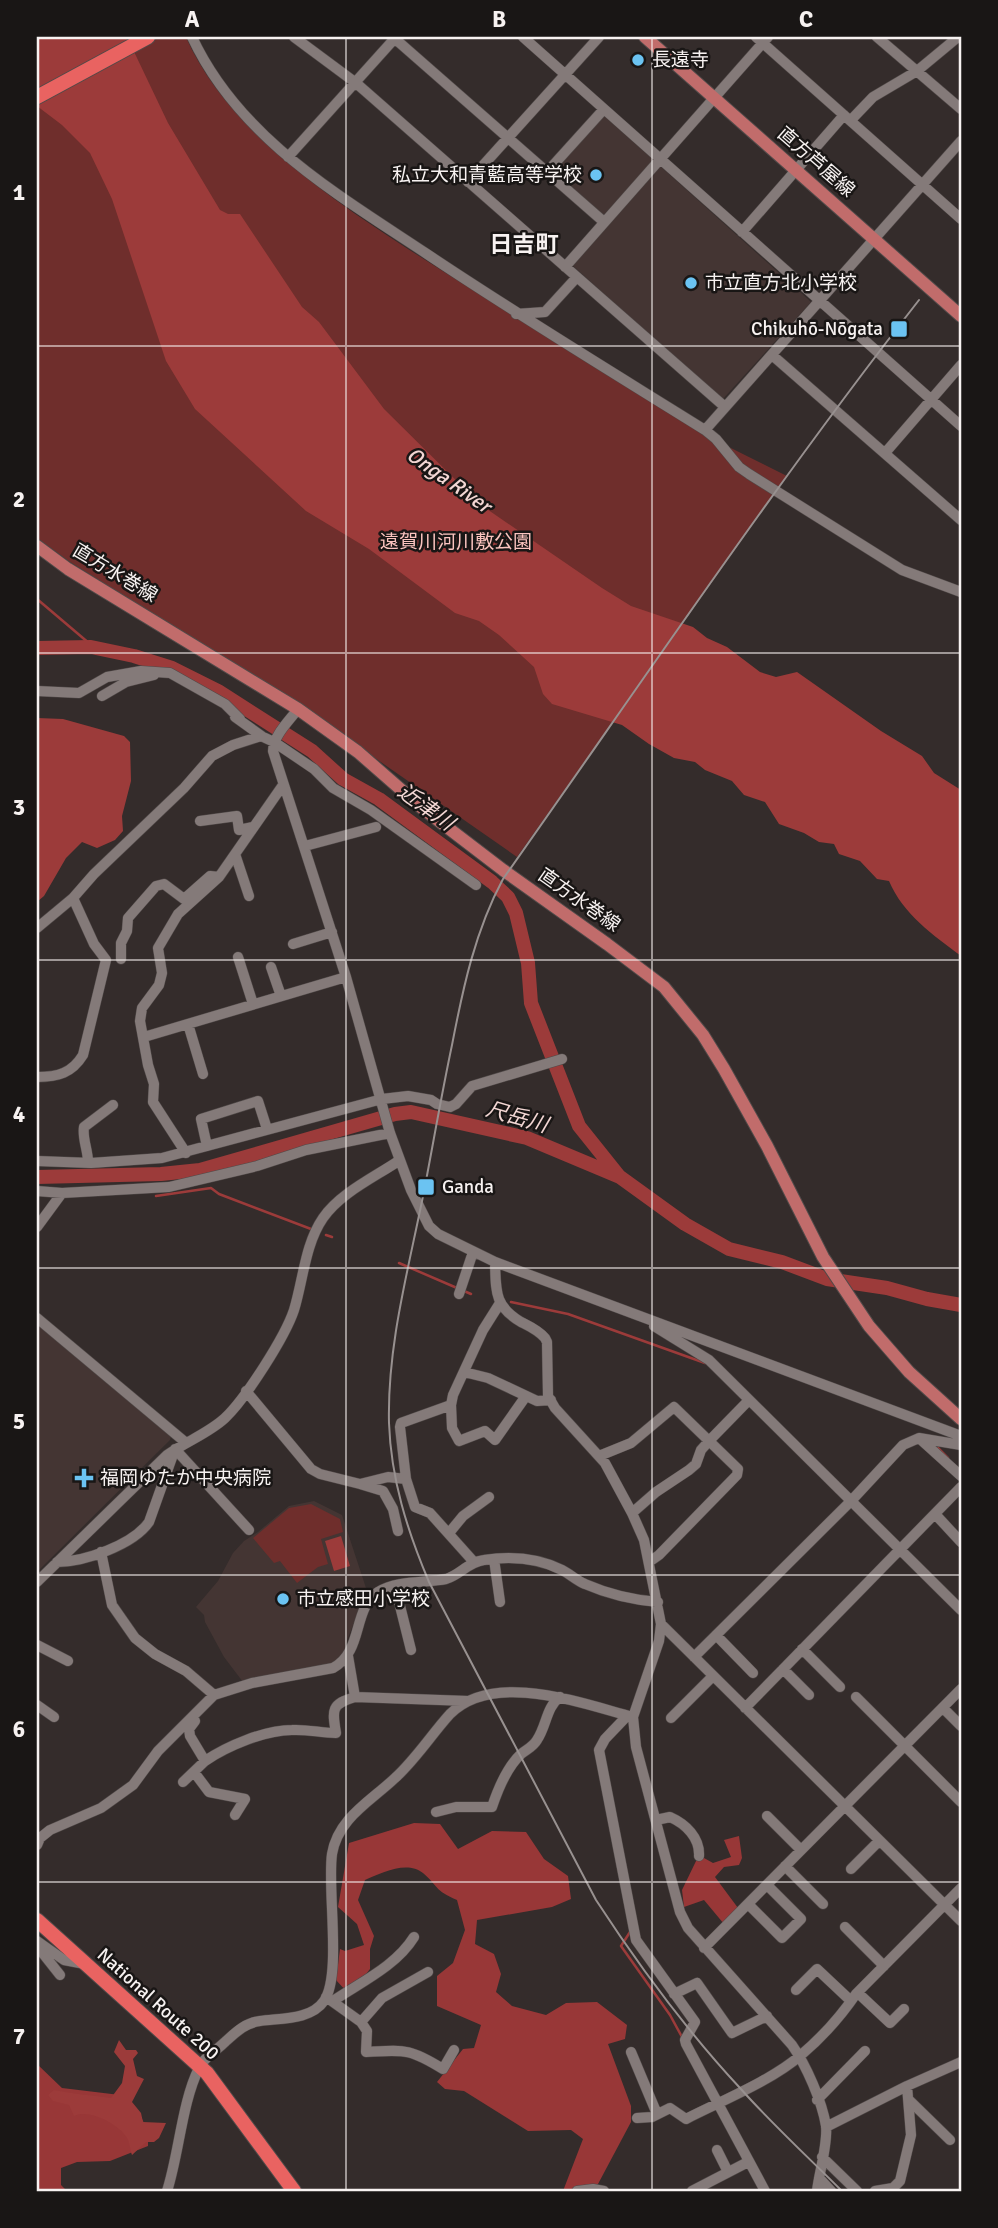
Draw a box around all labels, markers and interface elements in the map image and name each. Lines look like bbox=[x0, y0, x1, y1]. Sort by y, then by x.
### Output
text: A bbox=[185, 5, 200, 34]
text: B bbox=[492, 5, 506, 34]
text: C bbox=[799, 5, 813, 34]
place label: 長遠寺 bbox=[652, 48, 709, 72]
marker: 長遠寺 bbox=[630, 52, 646, 68]
street label: 直方芦屋線 bbox=[772, 122, 860, 202]
place label: 私立大和青藍高等学校 bbox=[392, 163, 582, 187]
marker: 私立大和青藍高等学校 bbox=[588, 167, 604, 183]
text: 1 bbox=[13, 178, 25, 207]
district label: 日吉町 bbox=[490, 230, 559, 259]
place label: 市立直方北小学校 bbox=[705, 271, 857, 295]
marker: 市立直方北小学校 bbox=[683, 275, 699, 291]
place label: Chikuhō-Nōgata bbox=[751, 317, 883, 341]
marker: Chikuhō-Nōgata bbox=[889, 319, 909, 339]
water label: Onga River bbox=[402, 441, 499, 520]
text: 2 bbox=[13, 485, 25, 514]
park label: 遠賀川河川敷公園 bbox=[380, 530, 532, 554]
street label: 直方水巻線 bbox=[68, 538, 162, 608]
water label: 近津川 bbox=[393, 778, 461, 837]
text: 3 bbox=[13, 793, 25, 822]
street label: 直方水巻線 bbox=[533, 863, 625, 937]
water label: 尺岳川 bbox=[483, 1096, 553, 1139]
text: 4 bbox=[13, 1100, 25, 1129]
place label: Ganda bbox=[442, 1175, 494, 1199]
marker: Ganda bbox=[416, 1177, 436, 1197]
text: 5 bbox=[13, 1407, 25, 1436]
place label: 福岡ゆたか中央病院 bbox=[100, 1466, 271, 1490]
marker: 福岡ゆたか中央病院 bbox=[74, 1468, 94, 1488]
place label: 市立感田小学校 bbox=[297, 1587, 430, 1611]
marker: 市立感田小学校 bbox=[275, 1591, 291, 1607]
text: 6 bbox=[13, 1715, 25, 1744]
street label: National Route 200 bbox=[92, 1943, 224, 2065]
text: 7 bbox=[13, 2022, 25, 2051]

